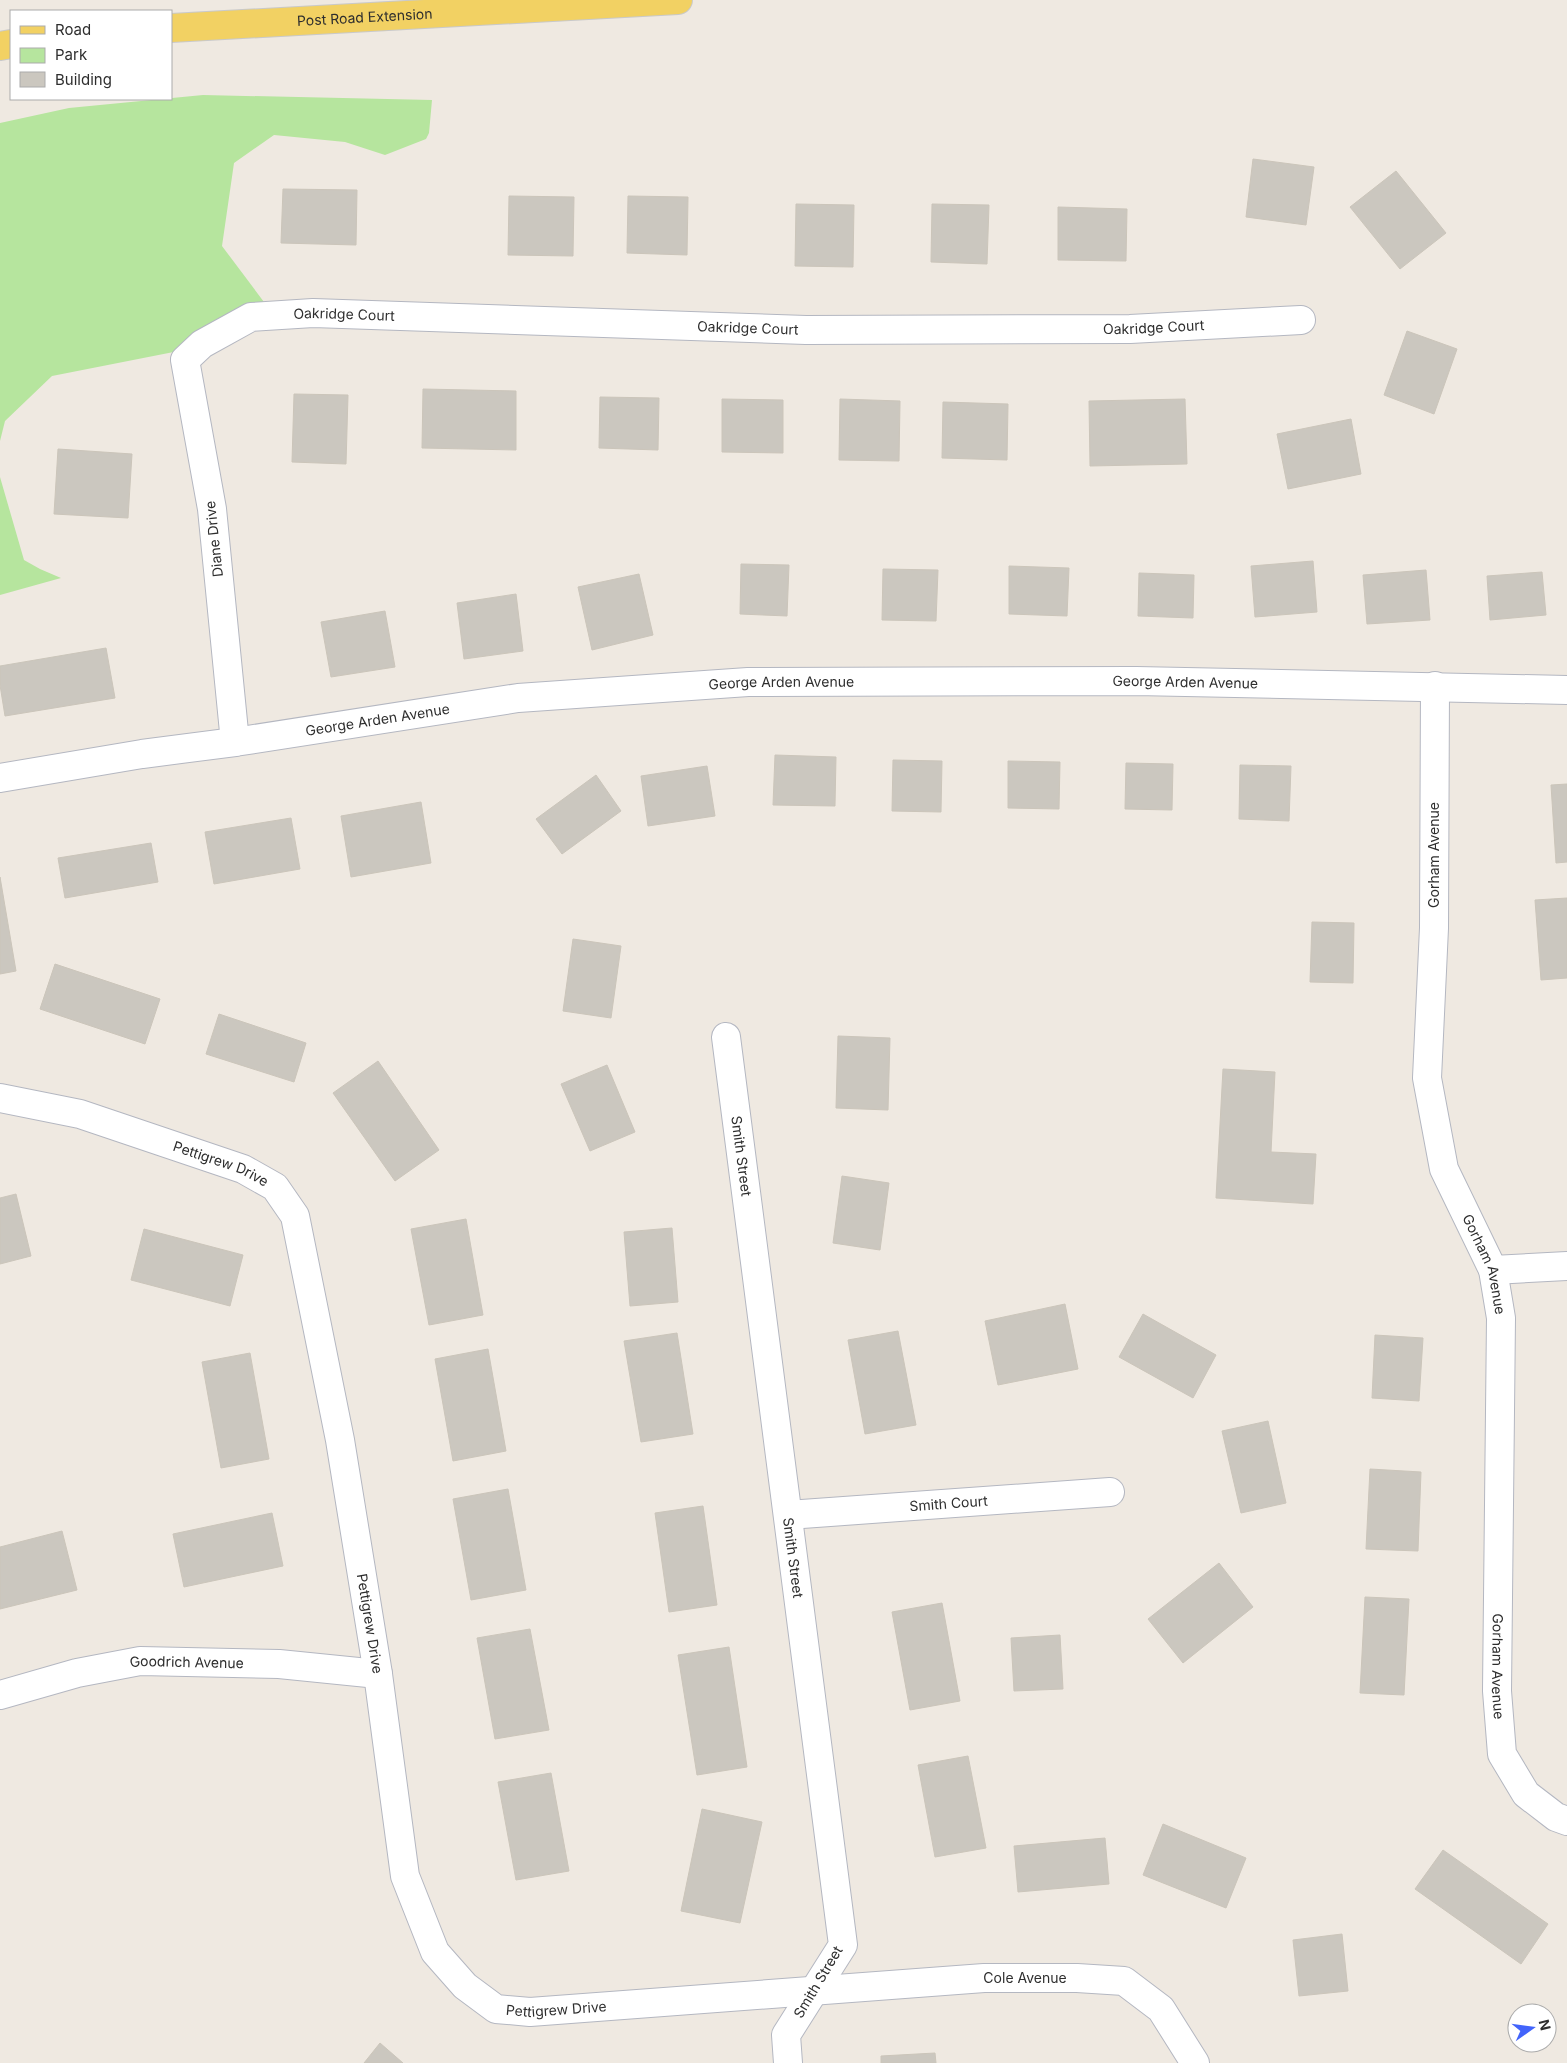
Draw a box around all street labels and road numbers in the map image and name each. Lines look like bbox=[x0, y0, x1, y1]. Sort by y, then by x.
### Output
street label: Post Road Extension bbox=[296, 5, 433, 29]
street label: Oakridge Court bbox=[293, 304, 395, 324]
street label: Oakridge Court bbox=[1103, 316, 1205, 337]
street label: Oakridge Court bbox=[697, 317, 799, 338]
street label: Diane Drive bbox=[201, 500, 226, 578]
street label: George Arden Avenue bbox=[1112, 672, 1258, 692]
street label: George Arden Avenue bbox=[708, 673, 854, 693]
street label: George Arden Avenue bbox=[304, 700, 451, 739]
street label: Gorham Avenue bbox=[1425, 802, 1442, 908]
street label: Smith Street bbox=[728, 1115, 755, 1198]
street label: Pettigrew Drive bbox=[171, 1137, 272, 1190]
street label: Gorham Avenue bbox=[1459, 1211, 1509, 1316]
street label: Smith Court bbox=[909, 1492, 989, 1514]
street label: Smith Street bbox=[780, 1516, 807, 1599]
street label: Pettigrew Drive bbox=[354, 1572, 387, 1675]
street label: Gorham Avenue bbox=[1489, 1613, 1508, 1720]
street label: Goodrich Avenue bbox=[128, 1652, 244, 1671]
street label: Smith Street bbox=[789, 1942, 846, 2021]
street label: Cole Avenue bbox=[983, 1969, 1067, 1986]
street label: Pettigrew Drive bbox=[505, 1997, 607, 2020]

